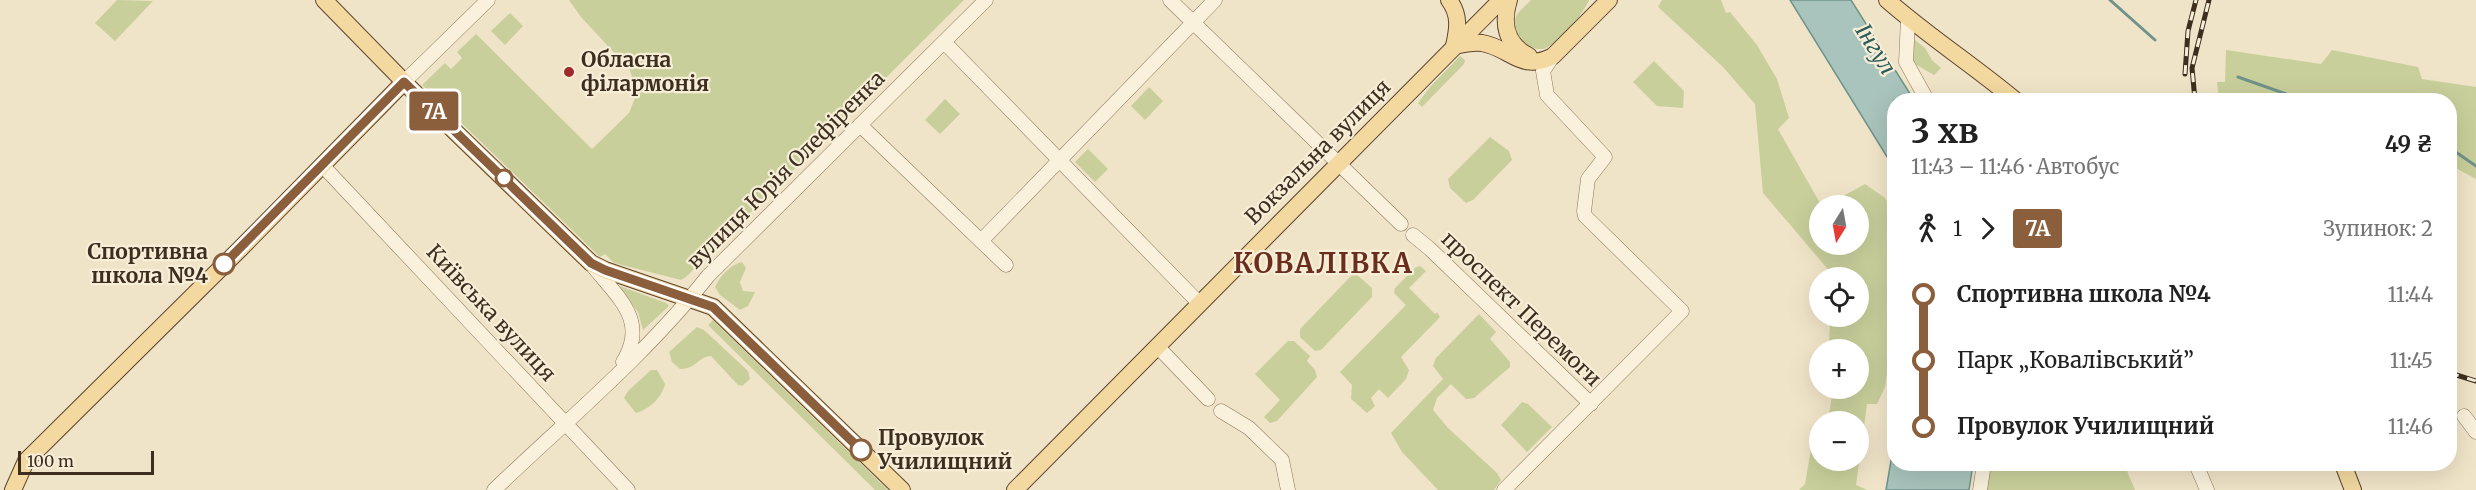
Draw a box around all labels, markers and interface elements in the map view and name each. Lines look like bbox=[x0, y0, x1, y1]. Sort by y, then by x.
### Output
water label: Інгул bbox=[1850, 19, 1902, 79]
place label: Обласна філармонія bbox=[581, 46, 709, 97]
marker: Обласна філармонія bbox=[562, 65, 576, 79]
street label: вулиця Юрія Олефіренка bbox=[681, 65, 890, 274]
street label: Вокзальна вулиця bbox=[1239, 73, 1396, 230]
line badge: 7А bbox=[407, 92, 461, 130]
text: 7А bbox=[421, 98, 447, 125]
text: 3 хв bbox=[1911, 111, 1979, 152]
text: 49 ₴ bbox=[2385, 130, 2433, 158]
text: 11:43 – 11:46 · Автобус bbox=[1911, 154, 2119, 179]
unlabelled marker bbox=[495, 169, 513, 187]
north arrow bbox=[1809, 195, 1869, 255]
map controls bbox=[1809, 195, 1869, 471]
icon: walk bbox=[1911, 212, 1944, 245]
icon: forward bbox=[1971, 212, 2004, 245]
text: 7А bbox=[2025, 215, 2050, 242]
text: 1 bbox=[1953, 216, 1962, 241]
text: Зупинок: 2 bbox=[2323, 216, 2433, 241]
street label: проспект Перемоги bbox=[1436, 225, 1607, 392]
place label: Спортивна школа №4 bbox=[87, 238, 208, 289]
street label: Київська вулиця bbox=[421, 238, 562, 387]
district label: КОВАЛІВКА bbox=[1233, 246, 1413, 280]
marker: Спортивна школа №4 bbox=[213, 253, 235, 275]
button: locate bbox=[1809, 267, 1869, 327]
text: Спортивна школа №4 bbox=[1957, 280, 2211, 308]
text: 11:44 bbox=[2387, 282, 2433, 307]
button: + bbox=[1809, 339, 1869, 399]
text: Парк „Ковалівський” bbox=[1957, 346, 2194, 374]
text: 11:45 bbox=[2390, 348, 2433, 373]
button: − bbox=[1809, 411, 1869, 471]
text: Провулок Училищний bbox=[1957, 412, 2214, 440]
text: 11:46 bbox=[2388, 414, 2433, 439]
place label: Провулок Училищний bbox=[877, 424, 1013, 475]
marker: Провулок Училищний bbox=[850, 439, 872, 461]
scale bar bbox=[18, 448, 154, 476]
text: 100 m bbox=[27, 451, 74, 471]

